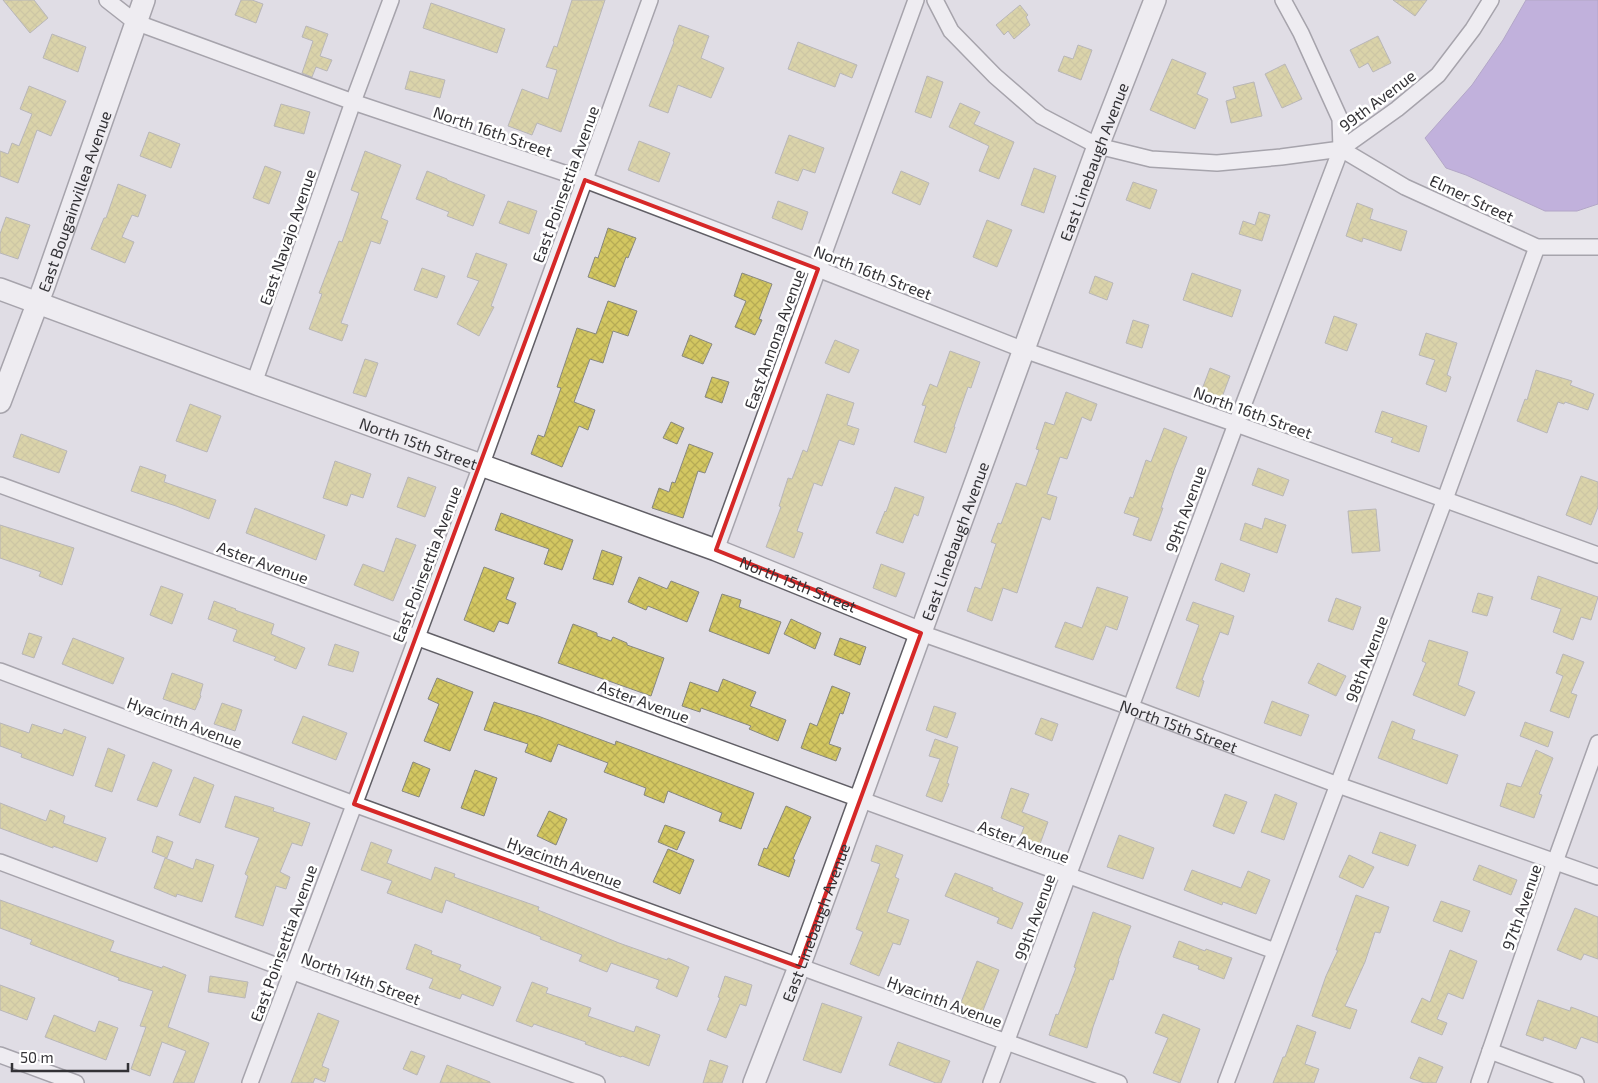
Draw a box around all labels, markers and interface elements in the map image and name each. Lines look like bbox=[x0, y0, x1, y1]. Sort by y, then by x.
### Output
street label: 99th Avenue bbox=[1335, 65, 1419, 135]
street label: East Linebaugh Avenue bbox=[1055, 79, 1131, 243]
street label: North 16th Street bbox=[431, 102, 555, 160]
street label: East Poinsettia Avenue bbox=[528, 103, 602, 265]
street label: East Bougainvillea Avenue bbox=[33, 108, 114, 295]
street label: East Navajo Avenue bbox=[255, 166, 320, 308]
street label: Elmer Street bbox=[1427, 170, 1517, 226]
street label: North 16th Street bbox=[811, 241, 935, 303]
street label: East Annona Avenue bbox=[740, 266, 808, 412]
street label: North 16th Street bbox=[1191, 382, 1315, 442]
street label: North 15th Street bbox=[357, 412, 480, 473]
street label: East Linebaugh Avenue bbox=[917, 459, 992, 623]
street label: 99th Avenue bbox=[1161, 463, 1209, 555]
street label: East Poinsettia Avenue bbox=[387, 483, 465, 645]
street label: Aster Avenue bbox=[215, 537, 311, 587]
street label: North 15th Street bbox=[737, 551, 860, 615]
street label: 98th Avenue bbox=[1341, 613, 1391, 705]
street label: Aster Avenue bbox=[596, 676, 692, 726]
street label: Hyacinth Avenue bbox=[125, 692, 245, 752]
street label: North 15th Street bbox=[1118, 695, 1240, 756]
street label: Aster Avenue bbox=[976, 816, 1072, 866]
street label: Hyacinth Avenue bbox=[505, 832, 625, 892]
street label: East Linebaugh Avenue bbox=[777, 840, 853, 1004]
street label: East Poinsettia Avenue bbox=[246, 862, 320, 1024]
street label: 97th Avenue bbox=[1497, 862, 1545, 952]
street label: 99th Avenue bbox=[1010, 871, 1058, 963]
street label: North 14th Street bbox=[299, 948, 423, 1008]
street label: Hyacinth Avenue bbox=[885, 971, 1005, 1031]
scale bar bbox=[12, 1040, 129, 1072]
text: 50 m bbox=[20, 1048, 54, 1066]

